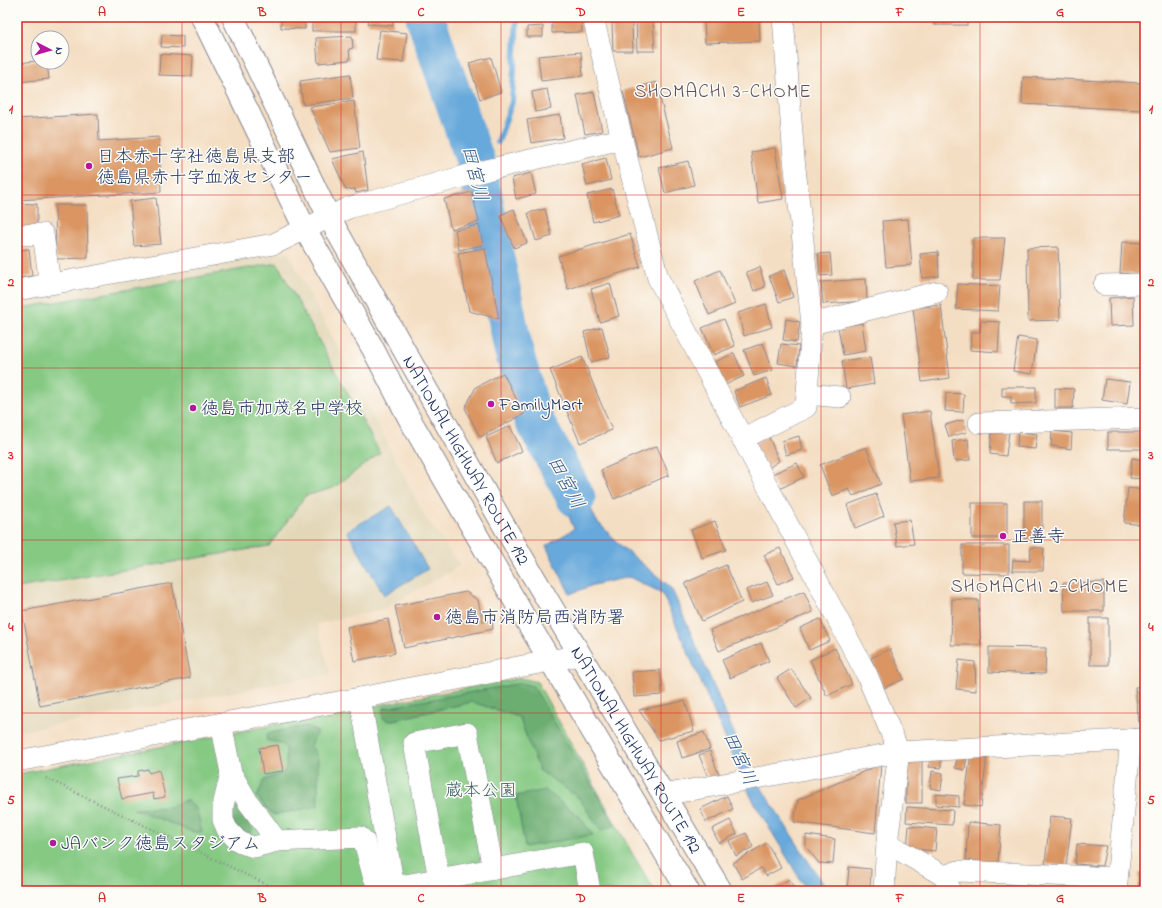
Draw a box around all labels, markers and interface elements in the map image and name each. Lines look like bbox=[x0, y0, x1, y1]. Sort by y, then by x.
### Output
text: A bbox=[98, 3, 106, 22]
text: B bbox=[257, 3, 267, 22]
text: C bbox=[417, 3, 425, 22]
text: D bbox=[575, 3, 586, 22]
text: E bbox=[737, 3, 745, 22]
text: F bbox=[895, 3, 905, 22]
text: G bbox=[1056, 3, 1064, 22]
north arrow bbox=[30, 30, 70, 70]
text: N bbox=[51, 46, 67, 55]
district label: SHOMACHI 3-CHOME bbox=[634, 79, 812, 106]
text: 1 bbox=[9, 100, 14, 119]
text: 1 bbox=[1149, 100, 1154, 119]
water label: 田宮川 bbox=[454, 143, 494, 205]
place label: 日本赤十字社徳島県支部 徳島県赤十字血液センター bbox=[97, 145, 312, 192]
marker: 日本赤十字社徳島県支部 徳島県赤十字血液センター bbox=[84, 161, 94, 171]
text: 2 bbox=[7, 273, 15, 292]
text: 2 bbox=[1147, 273, 1155, 292]
street label: NATIONAL HIGHWAY ROUTE 192 bbox=[395, 351, 535, 571]
place label: FamilyMart bbox=[498, 393, 583, 419]
place label: 徳島市加茂名中学校 bbox=[201, 397, 363, 423]
marker: FamilyMart bbox=[486, 399, 496, 409]
marker: 徳島市加茂名中学校 bbox=[188, 403, 198, 413]
text: 3 bbox=[7, 446, 14, 465]
text: 3 bbox=[1147, 446, 1154, 465]
water label: 田宮川 bbox=[539, 452, 590, 515]
place label: 正善寺 bbox=[1011, 525, 1065, 551]
marker: 正善寺 bbox=[998, 531, 1008, 541]
district label: SHOMACHI 2-CHOME bbox=[950, 574, 1130, 601]
place label: 徳島市消防局西消防署 bbox=[445, 606, 625, 632]
marker: 徳島市消防局西消防署 bbox=[432, 612, 442, 622]
text: 4 bbox=[7, 618, 14, 637]
text: 4 bbox=[1147, 618, 1154, 637]
street label: NATIONAL HIGHWAY ROUTE 192 bbox=[563, 642, 707, 859]
water label: 田宮川 bbox=[715, 727, 763, 791]
park label: 蔵本公園 bbox=[445, 779, 517, 805]
text: 5 bbox=[7, 791, 15, 810]
text: 5 bbox=[1147, 791, 1155, 810]
place label: JAバンク徳島スタジアム bbox=[61, 832, 261, 858]
marker: JAバンク徳島スタジアム bbox=[48, 838, 58, 848]
text: A bbox=[98, 889, 106, 908]
text: B bbox=[257, 889, 267, 908]
text: C bbox=[417, 889, 425, 908]
text: D bbox=[575, 889, 586, 908]
text: E bbox=[737, 889, 745, 908]
text: F bbox=[895, 889, 905, 908]
text: G bbox=[1056, 889, 1064, 908]

